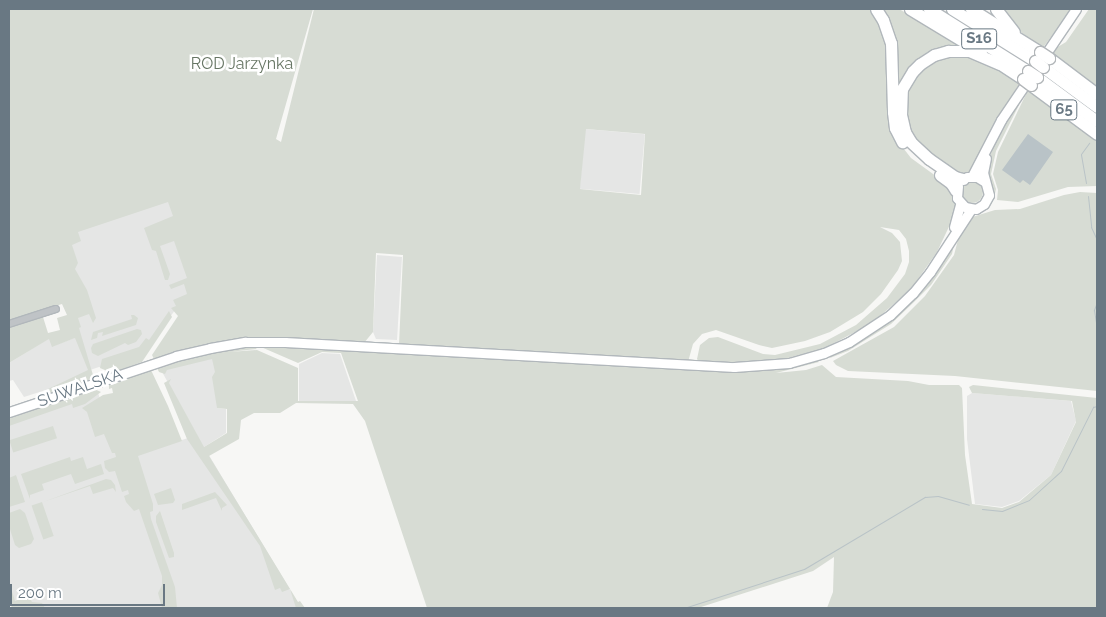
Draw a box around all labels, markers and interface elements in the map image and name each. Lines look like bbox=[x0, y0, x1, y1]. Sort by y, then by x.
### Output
road number: S16 bbox=[960, 26, 998, 52]
park label: ROD Jarzynka bbox=[191, 54, 293, 74]
road number: 65 bbox=[1050, 98, 1078, 122]
street label: SUWALSKA bbox=[35, 365, 125, 411]
scale bar bbox=[12, 574, 168, 606]
text: 200 m bbox=[18, 584, 62, 602]

